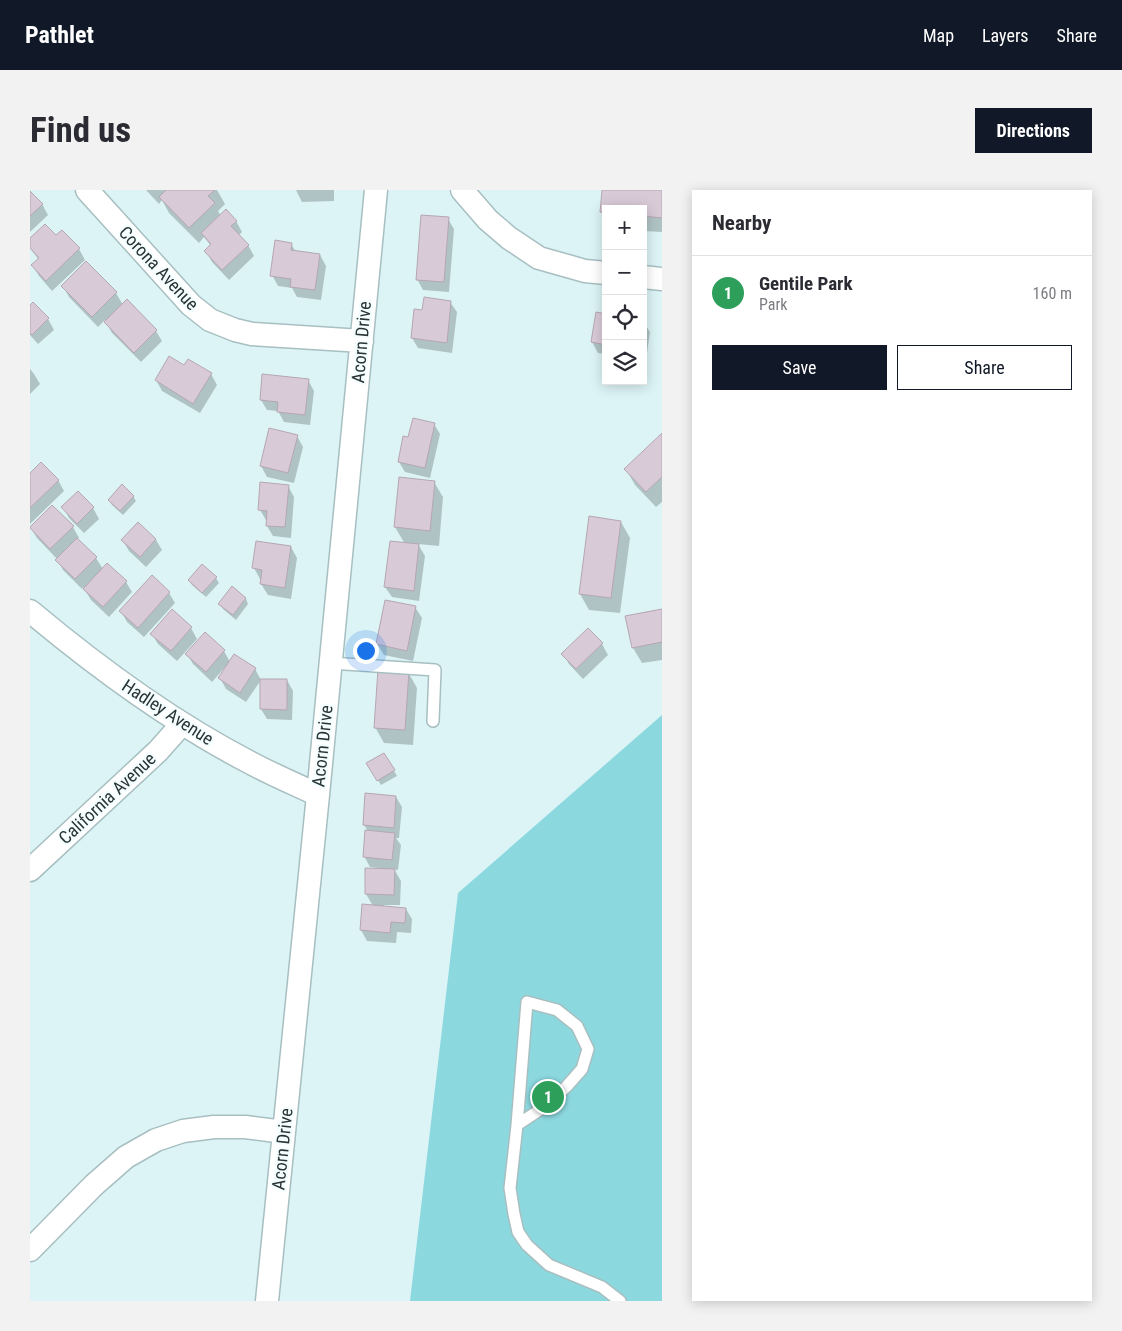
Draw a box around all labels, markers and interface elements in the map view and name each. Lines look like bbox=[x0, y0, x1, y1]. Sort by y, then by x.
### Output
text: Pathlet bbox=[25, 21, 94, 49]
text: Map bbox=[923, 25, 954, 46]
text: Layers bbox=[982, 25, 1029, 46]
text: Share bbox=[1057, 25, 1097, 46]
button: Directions bbox=[975, 108, 1092, 153]
text: Find us bbox=[30, 110, 131, 151]
map controls bbox=[602, 205, 647, 385]
button: + bbox=[602, 205, 647, 250]
text: Nearby bbox=[712, 211, 771, 235]
street label: Corona Avenue bbox=[115, 222, 203, 314]
button: − bbox=[602, 250, 647, 295]
text: Gentile Park bbox=[759, 272, 852, 295]
text: 1 bbox=[724, 284, 732, 303]
text: 160 m bbox=[1033, 284, 1072, 303]
button: locate bbox=[602, 295, 647, 340]
text: Park bbox=[759, 295, 788, 314]
street label: Acorn Drive bbox=[347, 300, 375, 384]
button: layers bbox=[602, 340, 647, 385]
button: Save bbox=[712, 345, 887, 390]
button: Share bbox=[897, 345, 1072, 390]
your location bbox=[353, 638, 379, 664]
street label: Hadley Avenue bbox=[118, 675, 218, 749]
street label: Acorn Drive bbox=[307, 704, 337, 788]
street label: California Avenue bbox=[54, 748, 160, 848]
pin: 1 bbox=[532, 1078, 564, 1116]
street label: Acorn Drive bbox=[267, 1107, 297, 1191]

